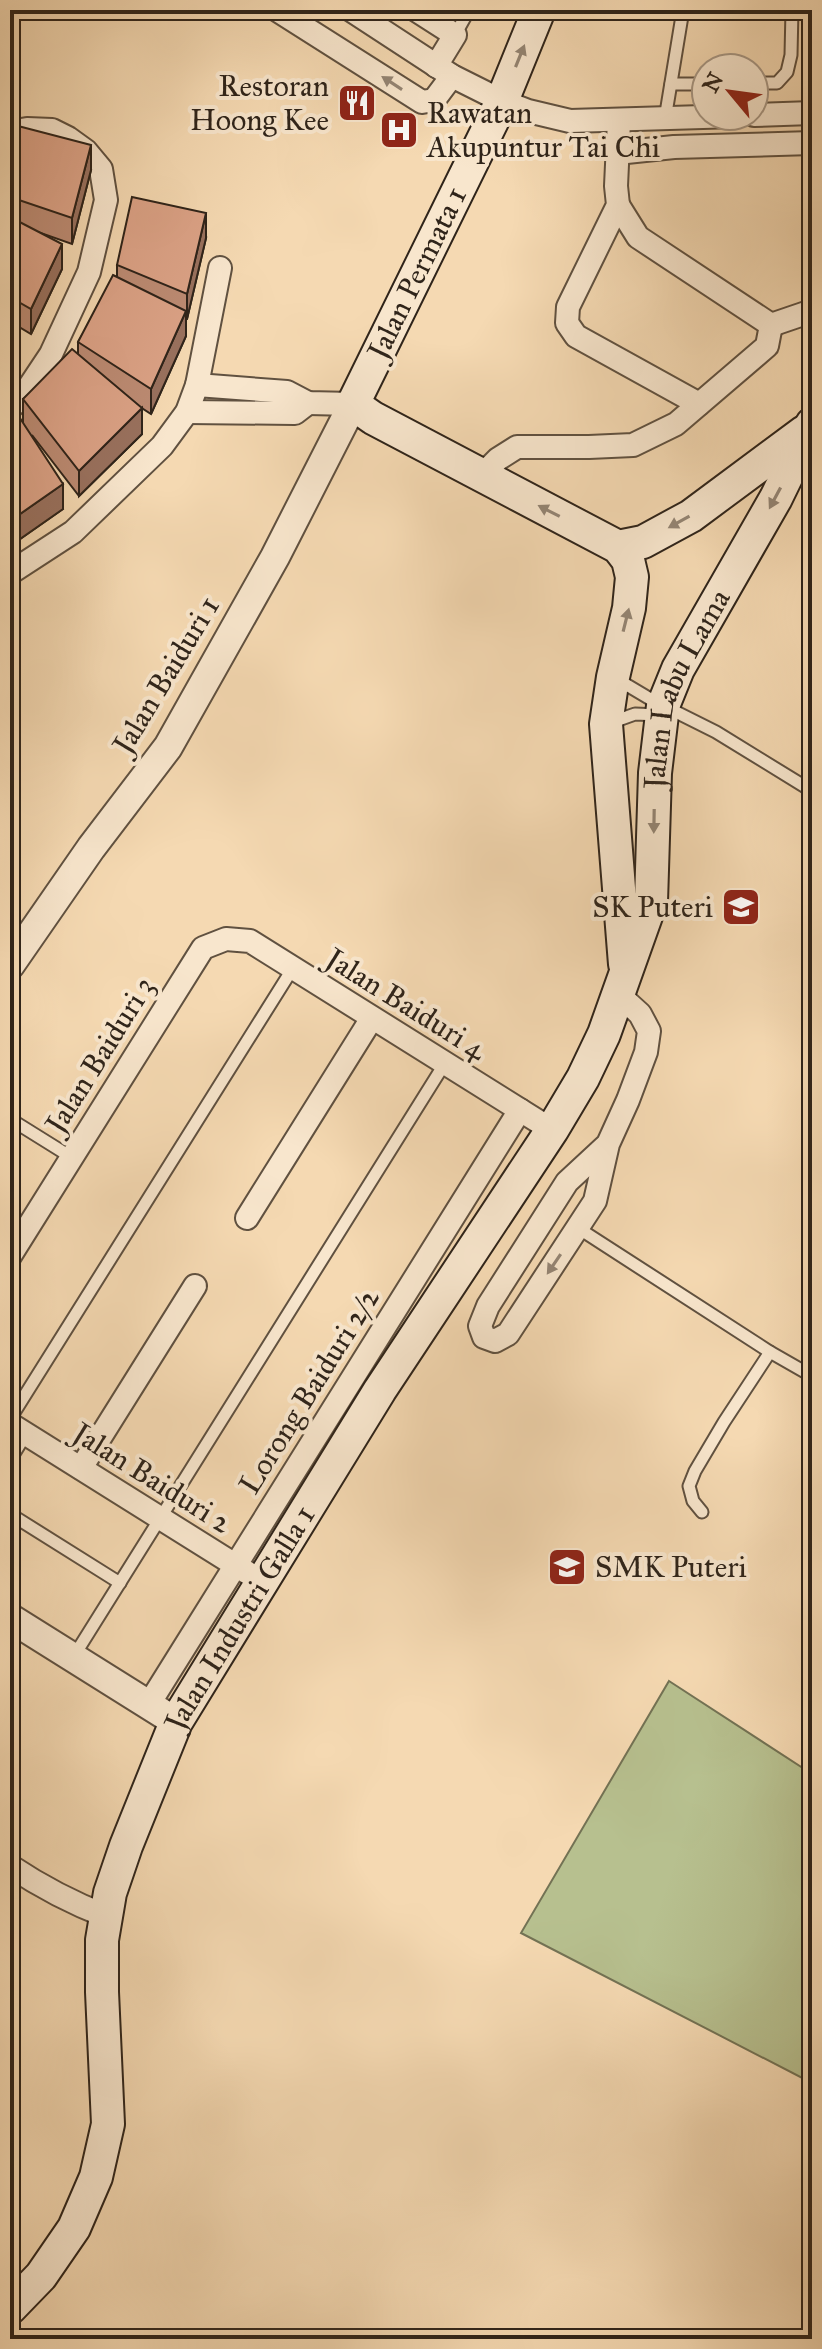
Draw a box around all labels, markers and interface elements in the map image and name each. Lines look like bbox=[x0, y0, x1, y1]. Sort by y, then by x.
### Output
one-way arrow bbox=[514, 44, 527, 67]
north arrow bbox=[690, 52, 770, 132]
place label: Restoran Hoong Kee bbox=[190, 68, 329, 138]
text: N bbox=[697, 68, 729, 97]
one-way arrow bbox=[381, 77, 403, 91]
restaurant icon: Restoran Hoong Kee bbox=[336, 82, 378, 124]
place label: Rawatan Akupuntur Tai Chi bbox=[425, 95, 660, 165]
hospital icon: Rawatan Akupuntur Tai Chi bbox=[378, 109, 420, 151]
street label: Jalan Permata 1 bbox=[358, 181, 474, 368]
one-way arrow bbox=[769, 486, 782, 509]
one-way arrow bbox=[537, 505, 560, 518]
one-way arrow bbox=[667, 516, 690, 529]
street label: Jalan Labu Lama bbox=[636, 583, 738, 792]
street label: Jalan Baiduri 1 bbox=[103, 590, 227, 763]
one-way arrow bbox=[620, 608, 632, 633]
one-way arrow bbox=[648, 809, 660, 834]
school or university icon: SK Puteri bbox=[720, 886, 762, 928]
place label: SK Puteri bbox=[592, 889, 713, 925]
street label: Jalan Baiduri 4 bbox=[317, 939, 494, 1068]
street label: Jalan Baiduri 3 bbox=[36, 970, 162, 1142]
one-way arrow bbox=[547, 1253, 562, 1274]
street label: Lorong Baiduri 2/2 bbox=[231, 1281, 387, 1501]
street label: Jalan Baiduri 2 bbox=[64, 1413, 238, 1541]
street label: Jalan Industri Galla 1 bbox=[156, 1499, 323, 1737]
school or university icon: SMK Puteri bbox=[546, 1546, 588, 1588]
place label: SMK Puteri bbox=[595, 1549, 747, 1585]

